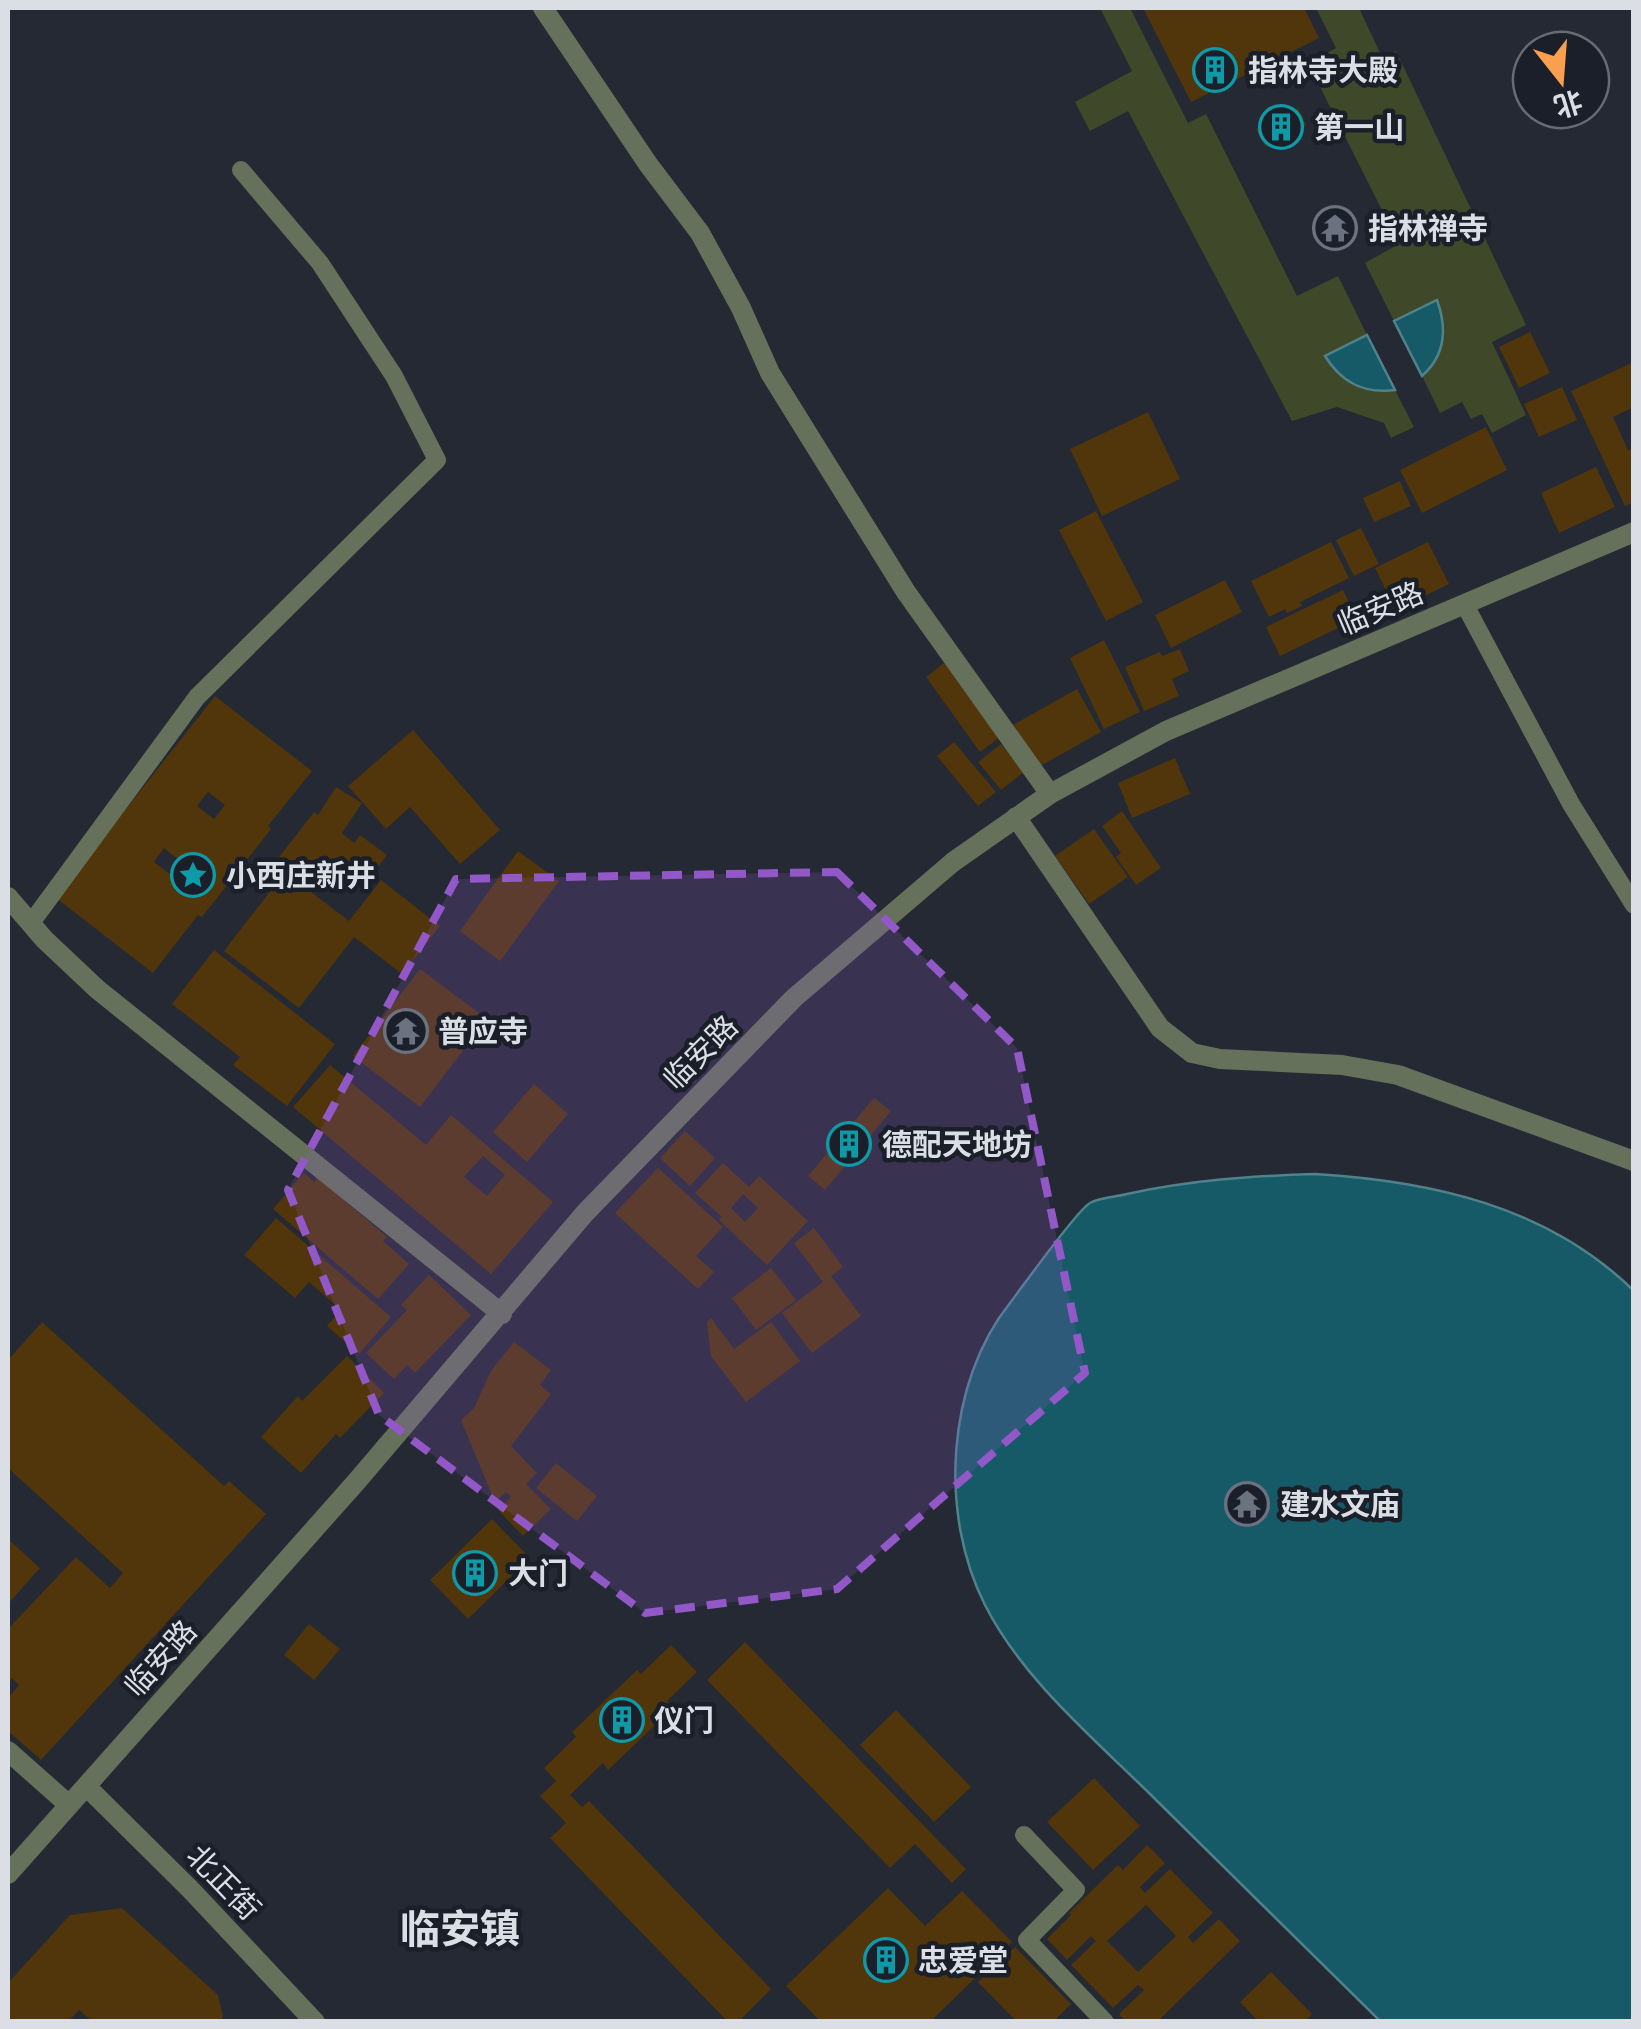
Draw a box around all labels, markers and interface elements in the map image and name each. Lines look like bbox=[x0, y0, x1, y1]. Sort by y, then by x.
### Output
north arrow bbox=[1511, 30, 1611, 130]
building icon: 指林寺大殿 bbox=[1192, 47, 1238, 93]
place label: 指林寺大殿 bbox=[1248, 53, 1398, 87]
text: 北 bbox=[1550, 85, 1586, 123]
building icon: 第一山 bbox=[1258, 104, 1304, 150]
place label: 第一山 bbox=[1314, 110, 1404, 144]
temple icon: 指林禅寺 bbox=[1312, 205, 1358, 251]
place label: 指林禅寺 bbox=[1368, 211, 1488, 245]
street label: 临安路 bbox=[1332, 575, 1428, 641]
place icon: 小西庄新井 bbox=[170, 852, 216, 898]
place label: 小西庄新井 bbox=[226, 858, 376, 892]
temple icon: 普应寺 bbox=[383, 1008, 429, 1054]
street label: 临安路 bbox=[656, 1008, 744, 1096]
place label: 普应寺 bbox=[438, 1014, 528, 1048]
building icon: 德配天地坊 bbox=[826, 1121, 872, 1167]
place label: 德配天地坊 bbox=[882, 1127, 1032, 1161]
temple icon: 建水文庙 bbox=[1224, 1481, 1270, 1527]
place label: 建水文庙 bbox=[1280, 1487, 1400, 1521]
building icon: 大门 bbox=[452, 1550, 498, 1596]
place label: 大门 bbox=[508, 1556, 568, 1590]
street label: 临安路 bbox=[117, 1613, 203, 1703]
building icon: 仪门 bbox=[599, 1697, 645, 1743]
place label: 仪门 bbox=[654, 1703, 714, 1737]
street label: 北正街 bbox=[181, 1838, 267, 1926]
district label: 临安镇 bbox=[400, 1906, 520, 1951]
building icon: 忠爱堂 bbox=[863, 1937, 909, 1983]
place label: 忠爱堂 bbox=[918, 1943, 1008, 1977]

